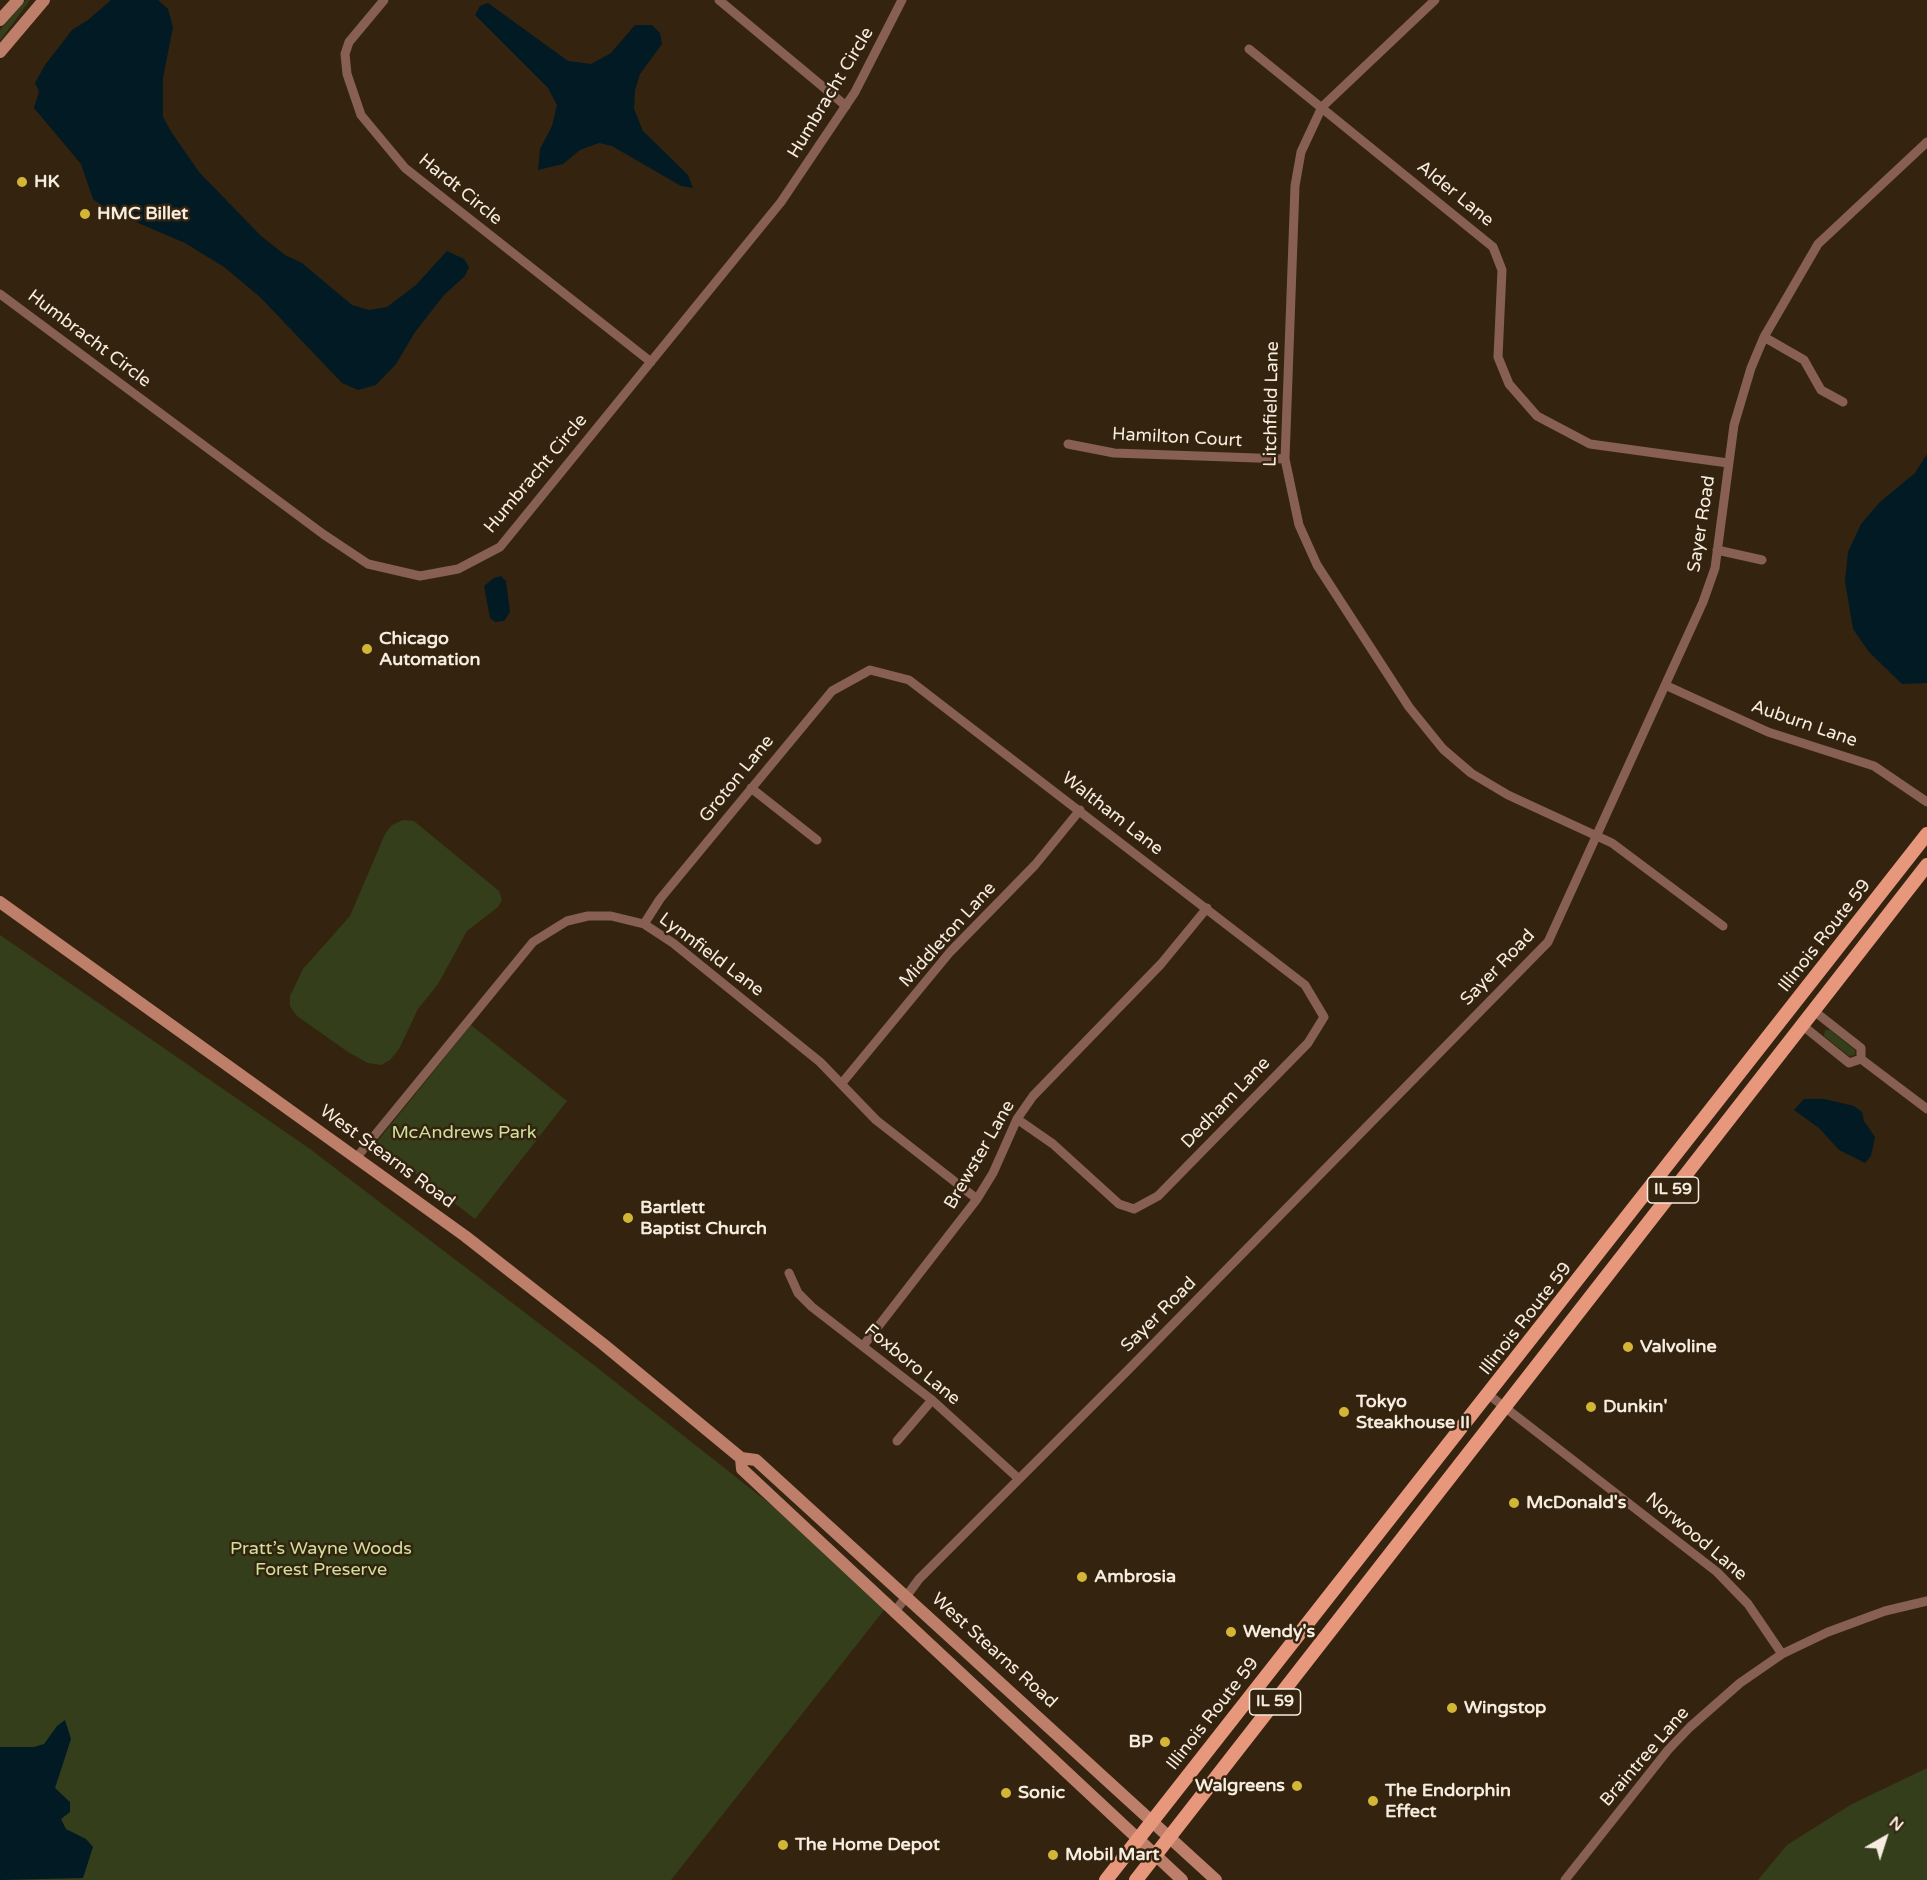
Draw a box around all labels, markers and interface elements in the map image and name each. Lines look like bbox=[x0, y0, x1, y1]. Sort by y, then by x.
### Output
street label: Humbracht Circle bbox=[783, 24, 879, 162]
street label: Hardt Circle bbox=[414, 150, 506, 230]
street label: Alder Lane bbox=[1412, 156, 1498, 232]
place label: HK bbox=[34, 171, 60, 193]
marker: HK bbox=[15, 175, 29, 189]
place label: HMC Billet bbox=[97, 203, 188, 225]
marker: HMC Billet bbox=[78, 207, 92, 221]
street label: Humbracht Circle bbox=[23, 286, 155, 392]
street label: Litchfield Lane bbox=[1260, 341, 1284, 467]
street label: Humbracht Circle bbox=[480, 410, 592, 538]
street label: Hamilton Court bbox=[1111, 424, 1243, 452]
street label: Sayer Road bbox=[1684, 474, 1720, 574]
place label: Chicago Automation bbox=[379, 628, 481, 670]
marker: Chicago Automation bbox=[360, 642, 374, 656]
street label: Auburn Lane bbox=[1748, 696, 1860, 752]
street label: Groton Lane bbox=[695, 731, 779, 827]
street label: Waltham Lane bbox=[1057, 768, 1167, 860]
street label: Illinois Route 59 bbox=[1774, 875, 1876, 997]
street label: Middleton Lane bbox=[895, 878, 1001, 992]
street label: Lynnfield Lane bbox=[654, 909, 768, 1001]
street label: Sayer Road bbox=[1456, 925, 1540, 1011]
street label: Dedham Lane bbox=[1177, 1053, 1275, 1153]
street label: Brewster Lane bbox=[940, 1097, 1020, 1213]
street label: West Stearns Road bbox=[315, 1101, 459, 1213]
park label: McAndrews Park bbox=[391, 1122, 537, 1144]
road number: IL 59 bbox=[1648, 1177, 1698, 1203]
place label: Bartlett Baptist Church bbox=[640, 1197, 767, 1240]
marker: Bartlett Baptist Church bbox=[621, 1211, 635, 1225]
street label: Illinois Route 59 bbox=[1475, 1258, 1577, 1380]
street label: Sayer Road bbox=[1117, 1273, 1201, 1357]
street label: Foxboro Lane bbox=[860, 1320, 964, 1410]
place label: Valvoline bbox=[1640, 1336, 1717, 1358]
marker: Valvoline bbox=[1621, 1340, 1635, 1354]
place label: Tokyo Steakhouse II bbox=[1356, 1391, 1470, 1434]
place label: Dunkin' bbox=[1603, 1396, 1668, 1418]
marker: Dunkin' bbox=[1584, 1400, 1598, 1414]
marker: Tokyo Steakhouse II bbox=[1337, 1405, 1351, 1419]
street label: Norwood Lane bbox=[1641, 1488, 1751, 1586]
place label: McDonald's bbox=[1526, 1492, 1626, 1514]
marker: McDonald's bbox=[1507, 1496, 1521, 1510]
park label: Pratt’s Wayne Woods Forest Preserve bbox=[230, 1538, 412, 1580]
place label: Ambrosia bbox=[1094, 1566, 1176, 1588]
marker: Ambrosia bbox=[1075, 1570, 1089, 1584]
street label: West Stearns Road bbox=[927, 1589, 1061, 1713]
place label: Wendy's bbox=[1243, 1621, 1315, 1643]
marker: Wendy's bbox=[1224, 1625, 1238, 1639]
street label: Illinois Route 59 bbox=[1162, 1653, 1264, 1775]
road number: IL 59 bbox=[1250, 1689, 1300, 1715]
place label: Wingstop bbox=[1464, 1697, 1546, 1719]
marker: Wingstop bbox=[1445, 1701, 1459, 1715]
street label: Braintree Lane bbox=[1596, 1703, 1694, 1811]
place label: BP bbox=[1128, 1731, 1153, 1753]
marker: BP bbox=[1158, 1735, 1172, 1749]
place label: Walgreens bbox=[1195, 1775, 1285, 1797]
marker: Walgreens bbox=[1290, 1779, 1304, 1793]
place label: The Endorphin Effect bbox=[1385, 1780, 1511, 1822]
place label: Sonic bbox=[1018, 1782, 1065, 1804]
marker: Sonic bbox=[999, 1786, 1013, 1800]
marker: The Endorphin Effect bbox=[1366, 1794, 1380, 1808]
north arrow bbox=[1855, 1808, 1915, 1868]
text: N bbox=[1885, 1812, 1908, 1836]
place label: The Home Depot bbox=[795, 1834, 940, 1856]
marker: The Home Depot bbox=[776, 1838, 790, 1852]
place label: Mobil Mart bbox=[1065, 1844, 1159, 1866]
marker: Mobil Mart bbox=[1046, 1848, 1060, 1862]

